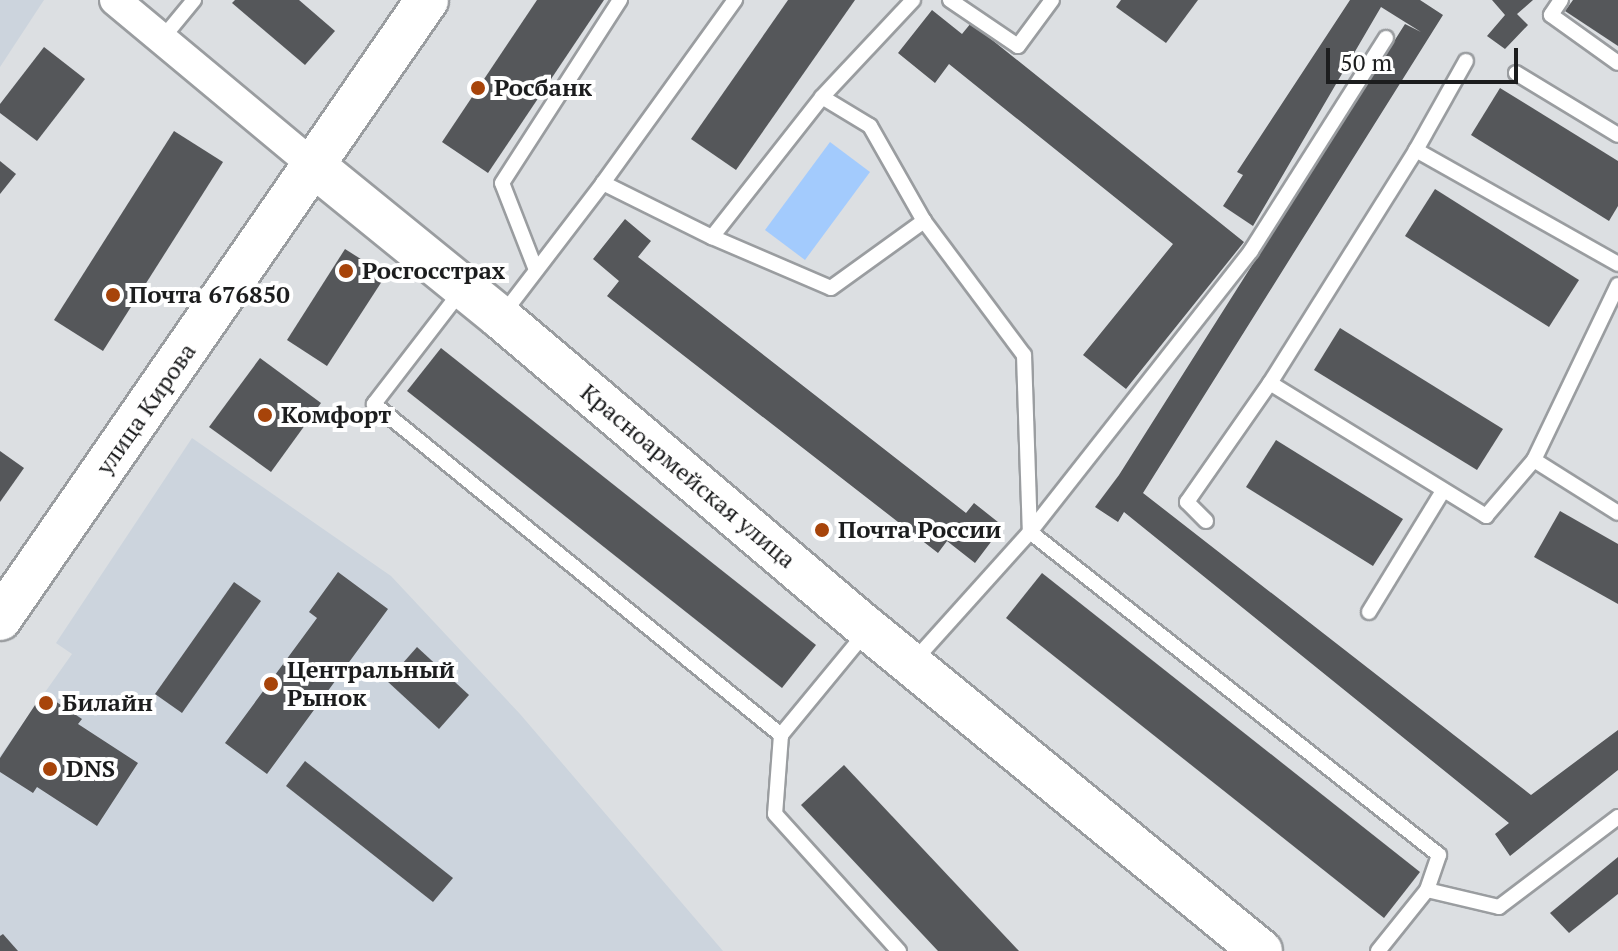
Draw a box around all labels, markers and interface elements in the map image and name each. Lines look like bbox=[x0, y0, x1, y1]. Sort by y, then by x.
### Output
scale bar bbox=[1330, 32, 1522, 82]
text: 50 m bbox=[1340, 46, 1392, 78]
place label: Росбанк bbox=[494, 74, 592, 102]
marker: Росбанк bbox=[469, 79, 487, 97]
place label: Росгосстрах bbox=[362, 257, 505, 285]
marker: Росгосстрах bbox=[337, 262, 355, 280]
place label: Почта 676850 bbox=[129, 281, 290, 309]
marker: Почта 676850 bbox=[104, 286, 122, 304]
street label: улица Кирова bbox=[90, 338, 202, 480]
street label: Красноармейская улица bbox=[575, 378, 801, 574]
place label: Комфорт bbox=[281, 401, 391, 429]
marker: Комфорт bbox=[256, 406, 274, 424]
place label: Почта России bbox=[838, 516, 1001, 544]
marker: Почта России bbox=[813, 521, 831, 539]
place label: Центральный Рынок bbox=[287, 656, 455, 712]
marker: Центральный Рынок bbox=[262, 675, 280, 693]
place label: Билайн bbox=[62, 689, 153, 717]
marker: Билайн bbox=[37, 694, 55, 712]
place label: DNS bbox=[66, 755, 115, 783]
marker: DNS bbox=[41, 760, 59, 778]

